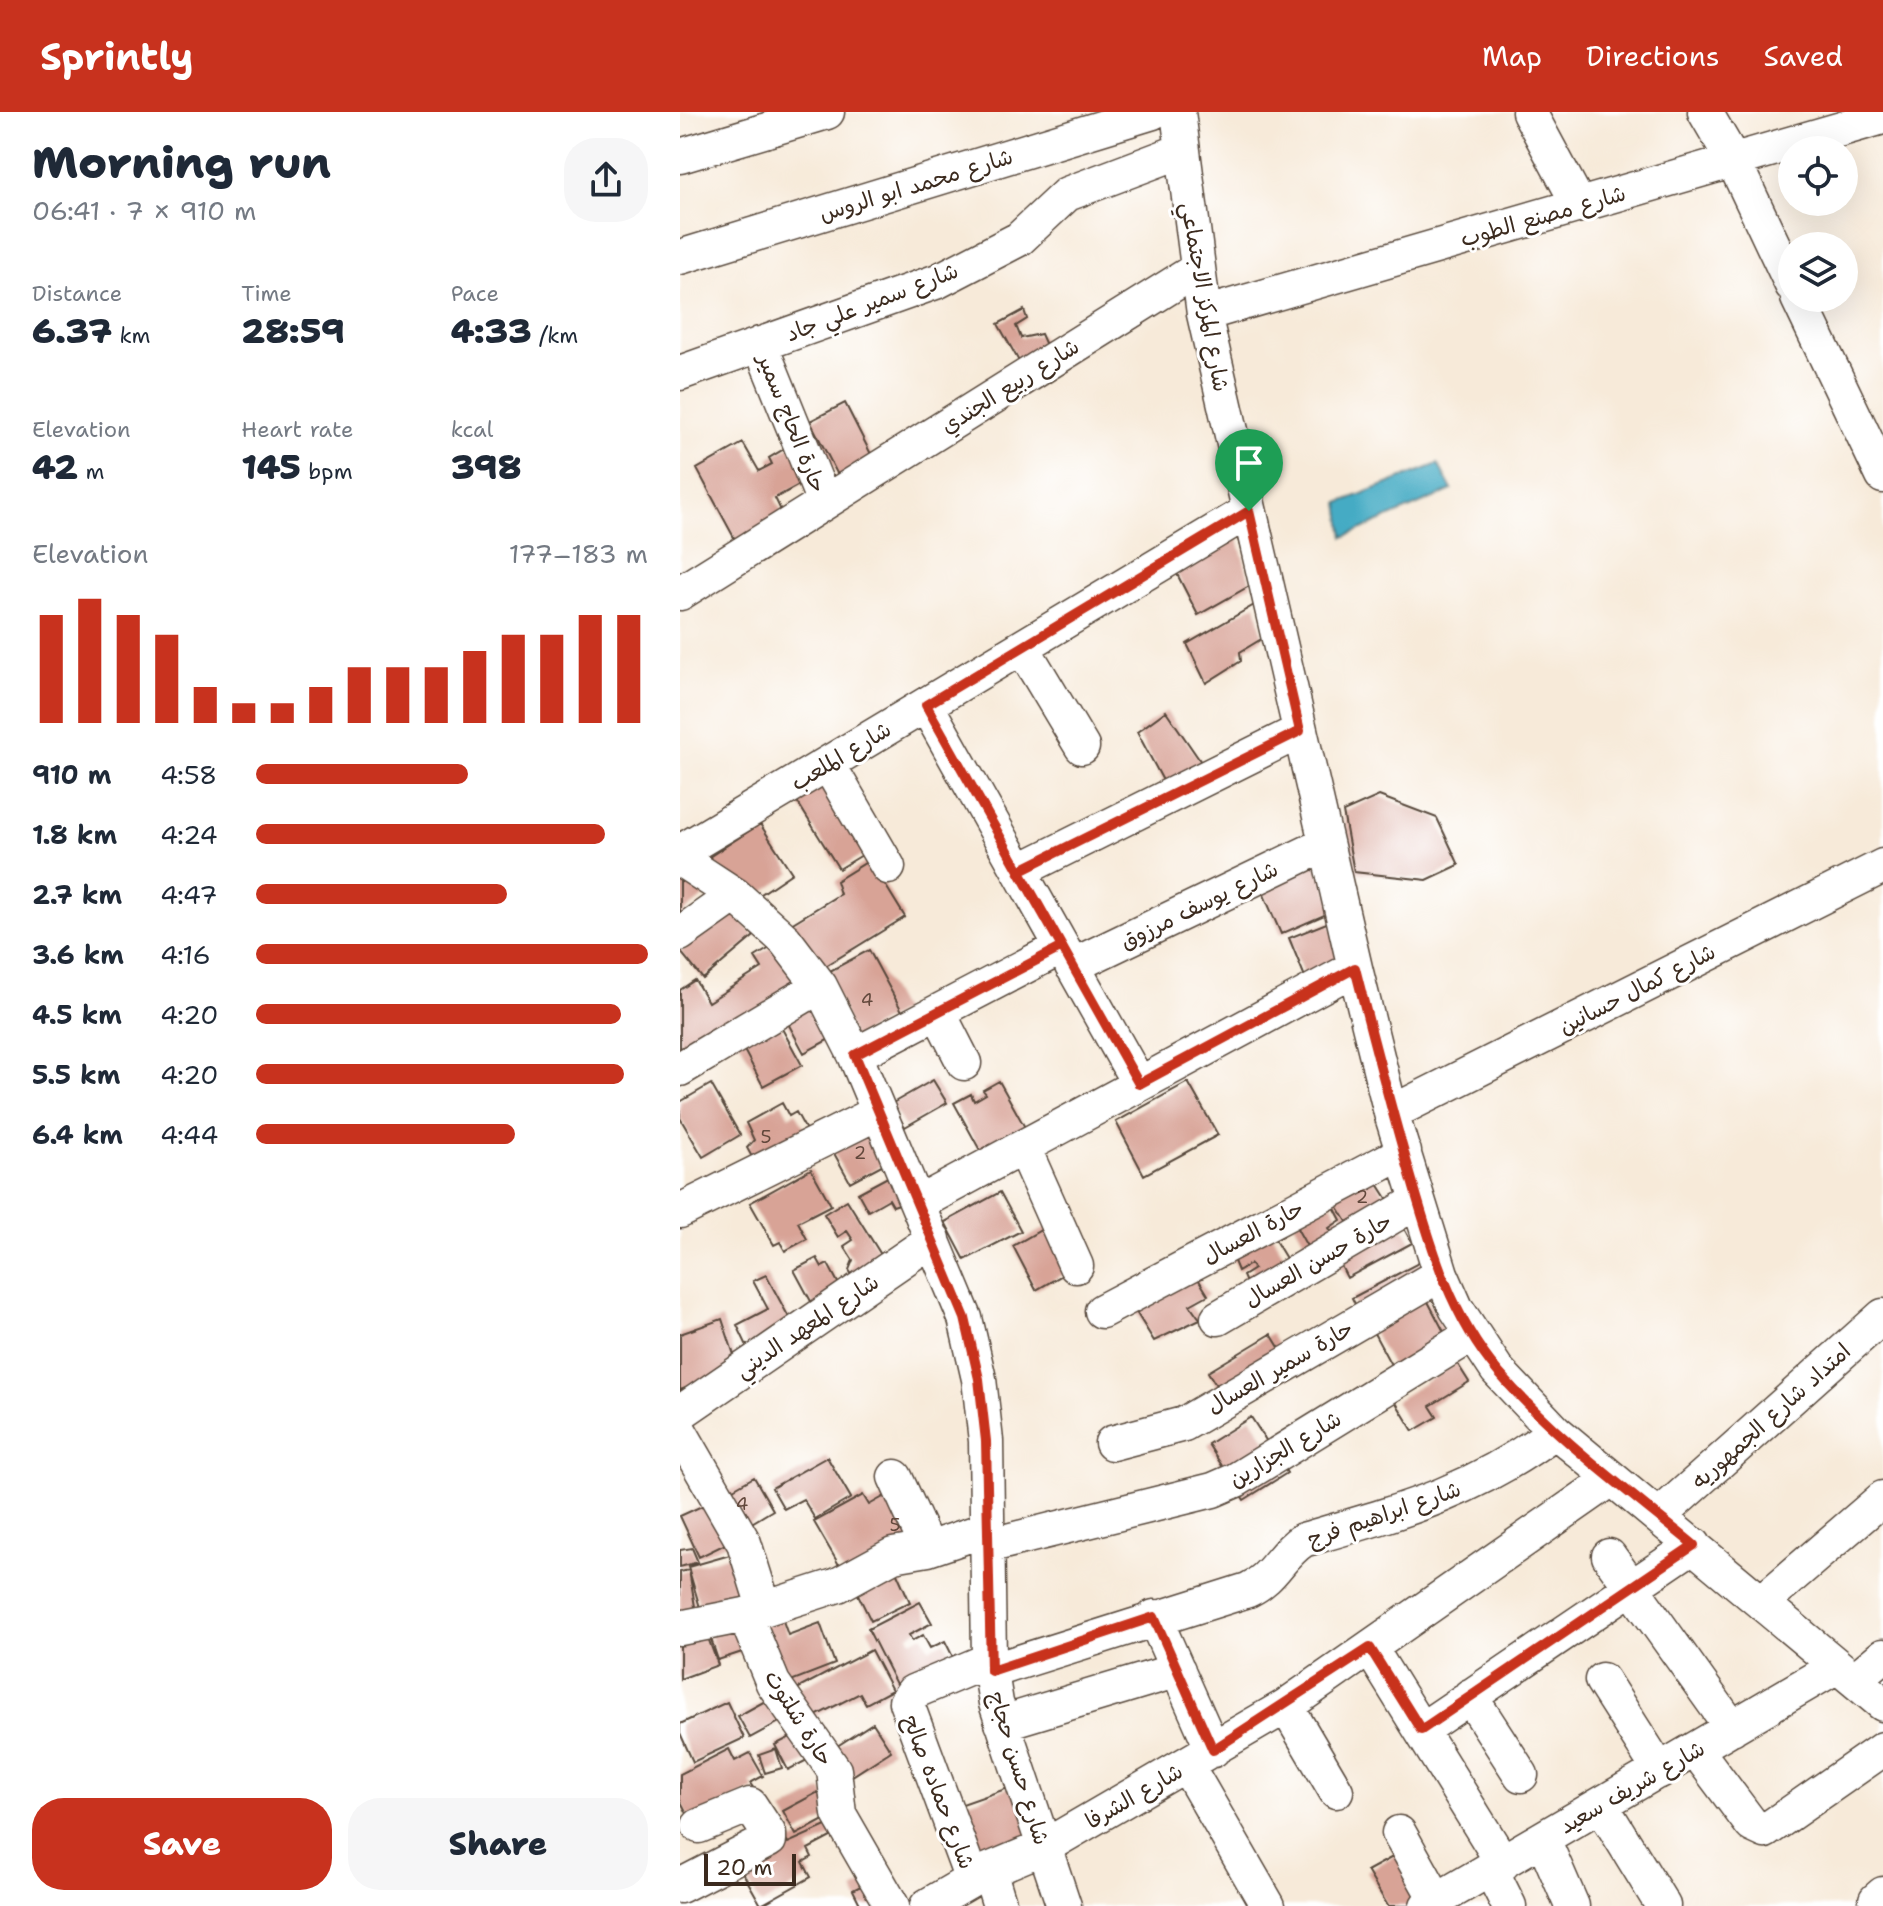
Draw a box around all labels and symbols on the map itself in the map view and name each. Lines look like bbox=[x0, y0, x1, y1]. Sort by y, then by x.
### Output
street label: شارع محمد ابو الروس bbox=[816, 142, 1017, 229]
street label: شارع مصنع الطوب bbox=[1457, 179, 1630, 255]
street label: شارع المركز الاجتماعي bbox=[1169, 200, 1236, 395]
street label: شارع سمير علي جاد bbox=[782, 256, 964, 353]
street label: شارع ربيع الجندي bbox=[935, 332, 1086, 442]
street label: حارة الحاج سمير bbox=[750, 347, 833, 497]
pin bbox=[1215, 429, 1283, 511]
street label: شارع الملعب bbox=[785, 715, 897, 798]
street label: شارع يوسف مرزوق bbox=[1115, 854, 1283, 957]
street label: شارع كمال حسانين bbox=[1554, 937, 1721, 1042]
house number: 4 bbox=[861, 988, 873, 1012]
house number: 5 bbox=[760, 1125, 772, 1149]
house number: 2 bbox=[854, 1141, 866, 1165]
house number: 2 bbox=[1356, 1185, 1368, 1209]
street label: حارة العسال bbox=[1197, 1193, 1309, 1271]
street label: حارة حسن العسال bbox=[1239, 1206, 1397, 1314]
street label: شارع المعهد الديني bbox=[729, 1267, 887, 1389]
street label: حارة سمير العسال bbox=[1202, 1313, 1358, 1421]
street label: امتداد شارع الجمهوريه bbox=[1685, 1337, 1857, 1496]
street label: شارع الجزارين bbox=[1223, 1404, 1347, 1495]
street label: شارع ابراهيم فرج bbox=[1303, 1474, 1465, 1556]
house number: 4 bbox=[736, 1492, 748, 1516]
house number: 5 bbox=[889, 1513, 901, 1537]
street label: حارة شلتوت bbox=[758, 1664, 840, 1772]
street label: شارع حسن حجاج bbox=[981, 1688, 1056, 1849]
street label: شارع حماده صالح bbox=[895, 1711, 982, 1874]
street label: شارع شريف سعيد bbox=[1554, 1734, 1710, 1841]
street label: شارع الشرفا bbox=[1080, 1756, 1189, 1836]
scale bar bbox=[704, 1850, 796, 1886]

